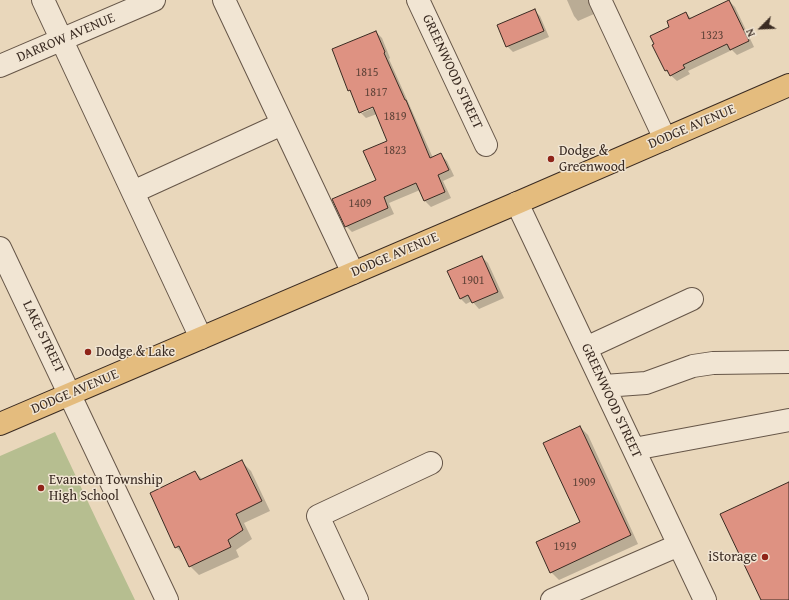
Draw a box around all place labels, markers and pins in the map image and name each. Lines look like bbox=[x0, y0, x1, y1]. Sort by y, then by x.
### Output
place label: Dodge & Greenwood bbox=[559, 143, 625, 176]
marker: Dodge & Greenwood bbox=[546, 154, 556, 164]
place label: Dodge & Lake bbox=[96, 344, 175, 360]
marker: Dodge & Lake bbox=[83, 347, 93, 357]
place label: Evanston Township High School bbox=[49, 472, 163, 504]
marker: Evanston Township High School bbox=[36, 483, 46, 493]
place label: iStorage bbox=[708, 549, 757, 565]
marker: iStorage bbox=[760, 552, 770, 562]

